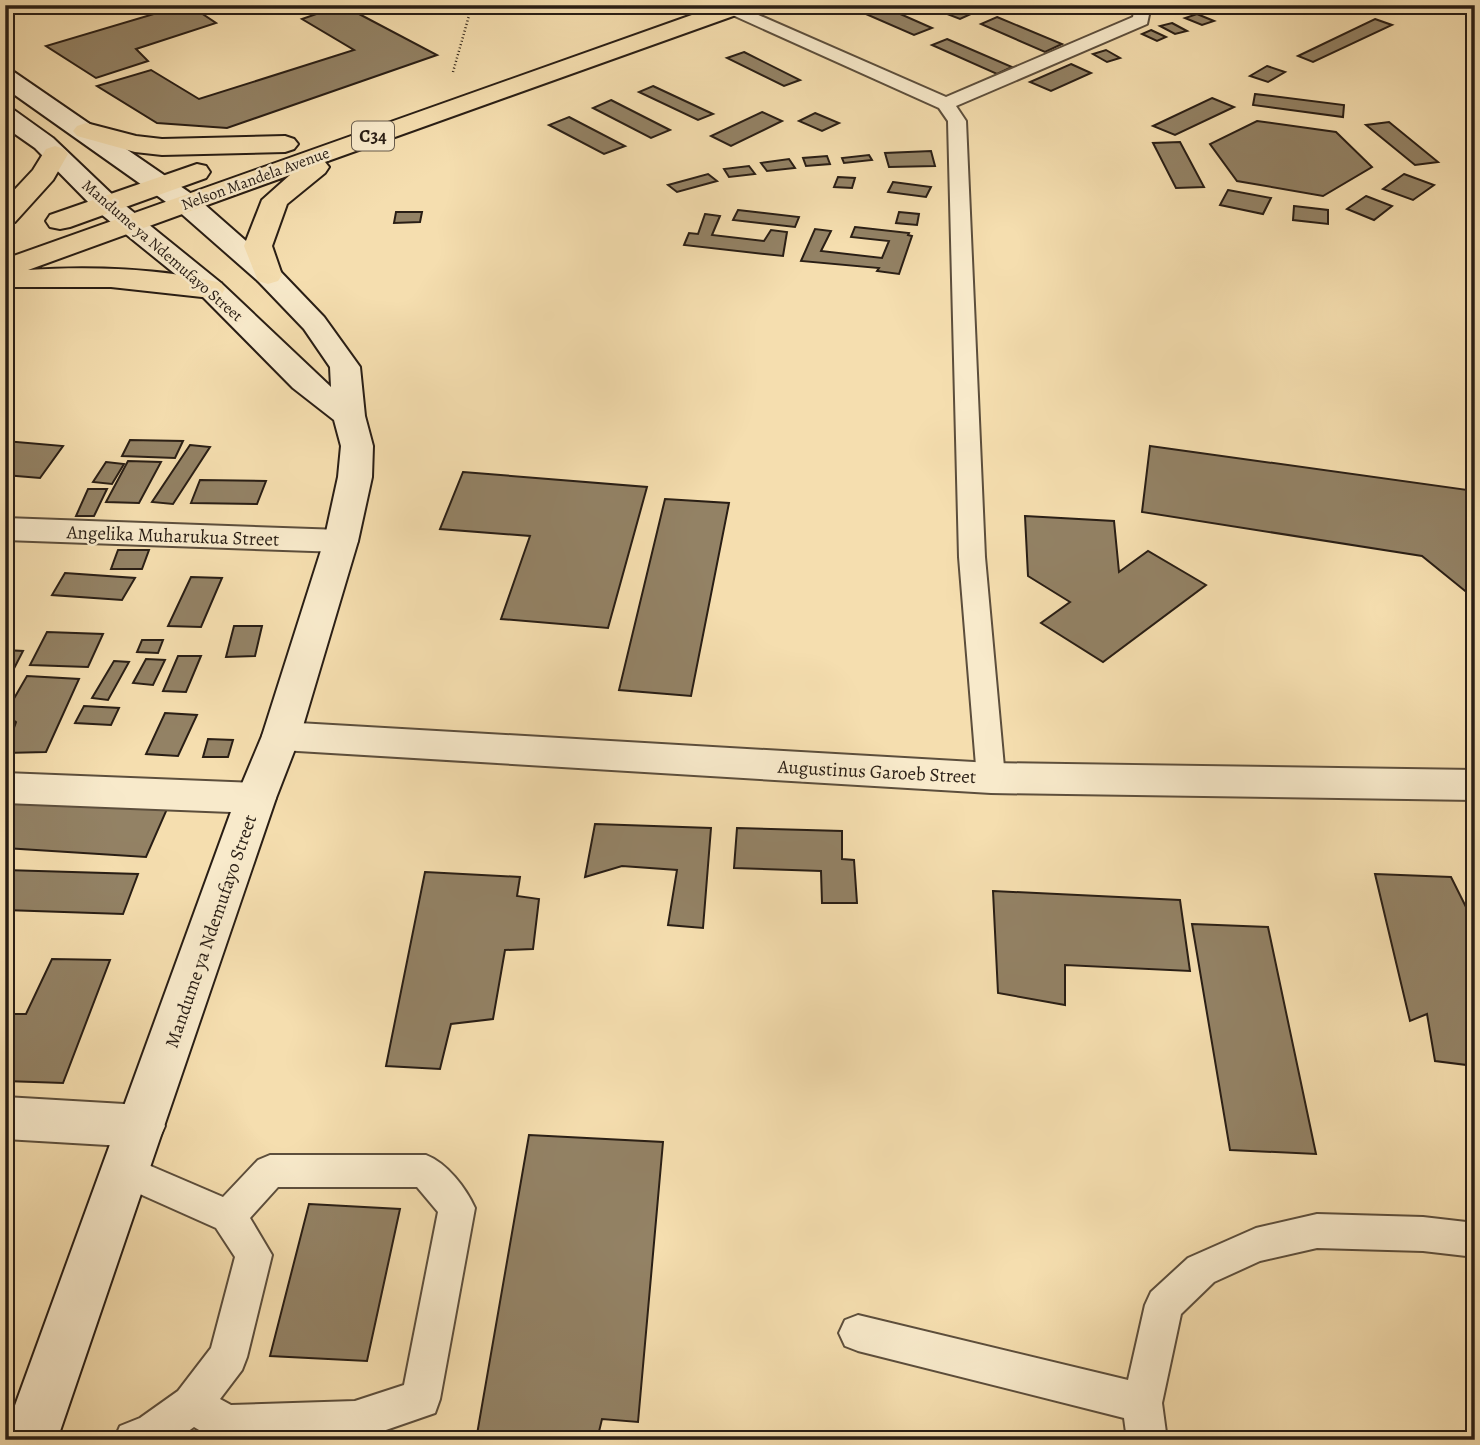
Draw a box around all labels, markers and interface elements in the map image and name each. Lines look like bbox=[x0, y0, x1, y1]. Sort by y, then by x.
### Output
road number: C34 bbox=[352, 121, 394, 150]
street label: Nelson Mandela Avenue bbox=[178, 142, 332, 216]
street label: Mandume ya Ndemufayo Street bbox=[77, 175, 248, 327]
street label: Angelika Muharukua Street bbox=[65, 519, 280, 553]
street label: Augustinus Garoeb Street bbox=[776, 754, 977, 790]
street label: Mandume ya Ndemufayo Street bbox=[159, 811, 263, 1052]

